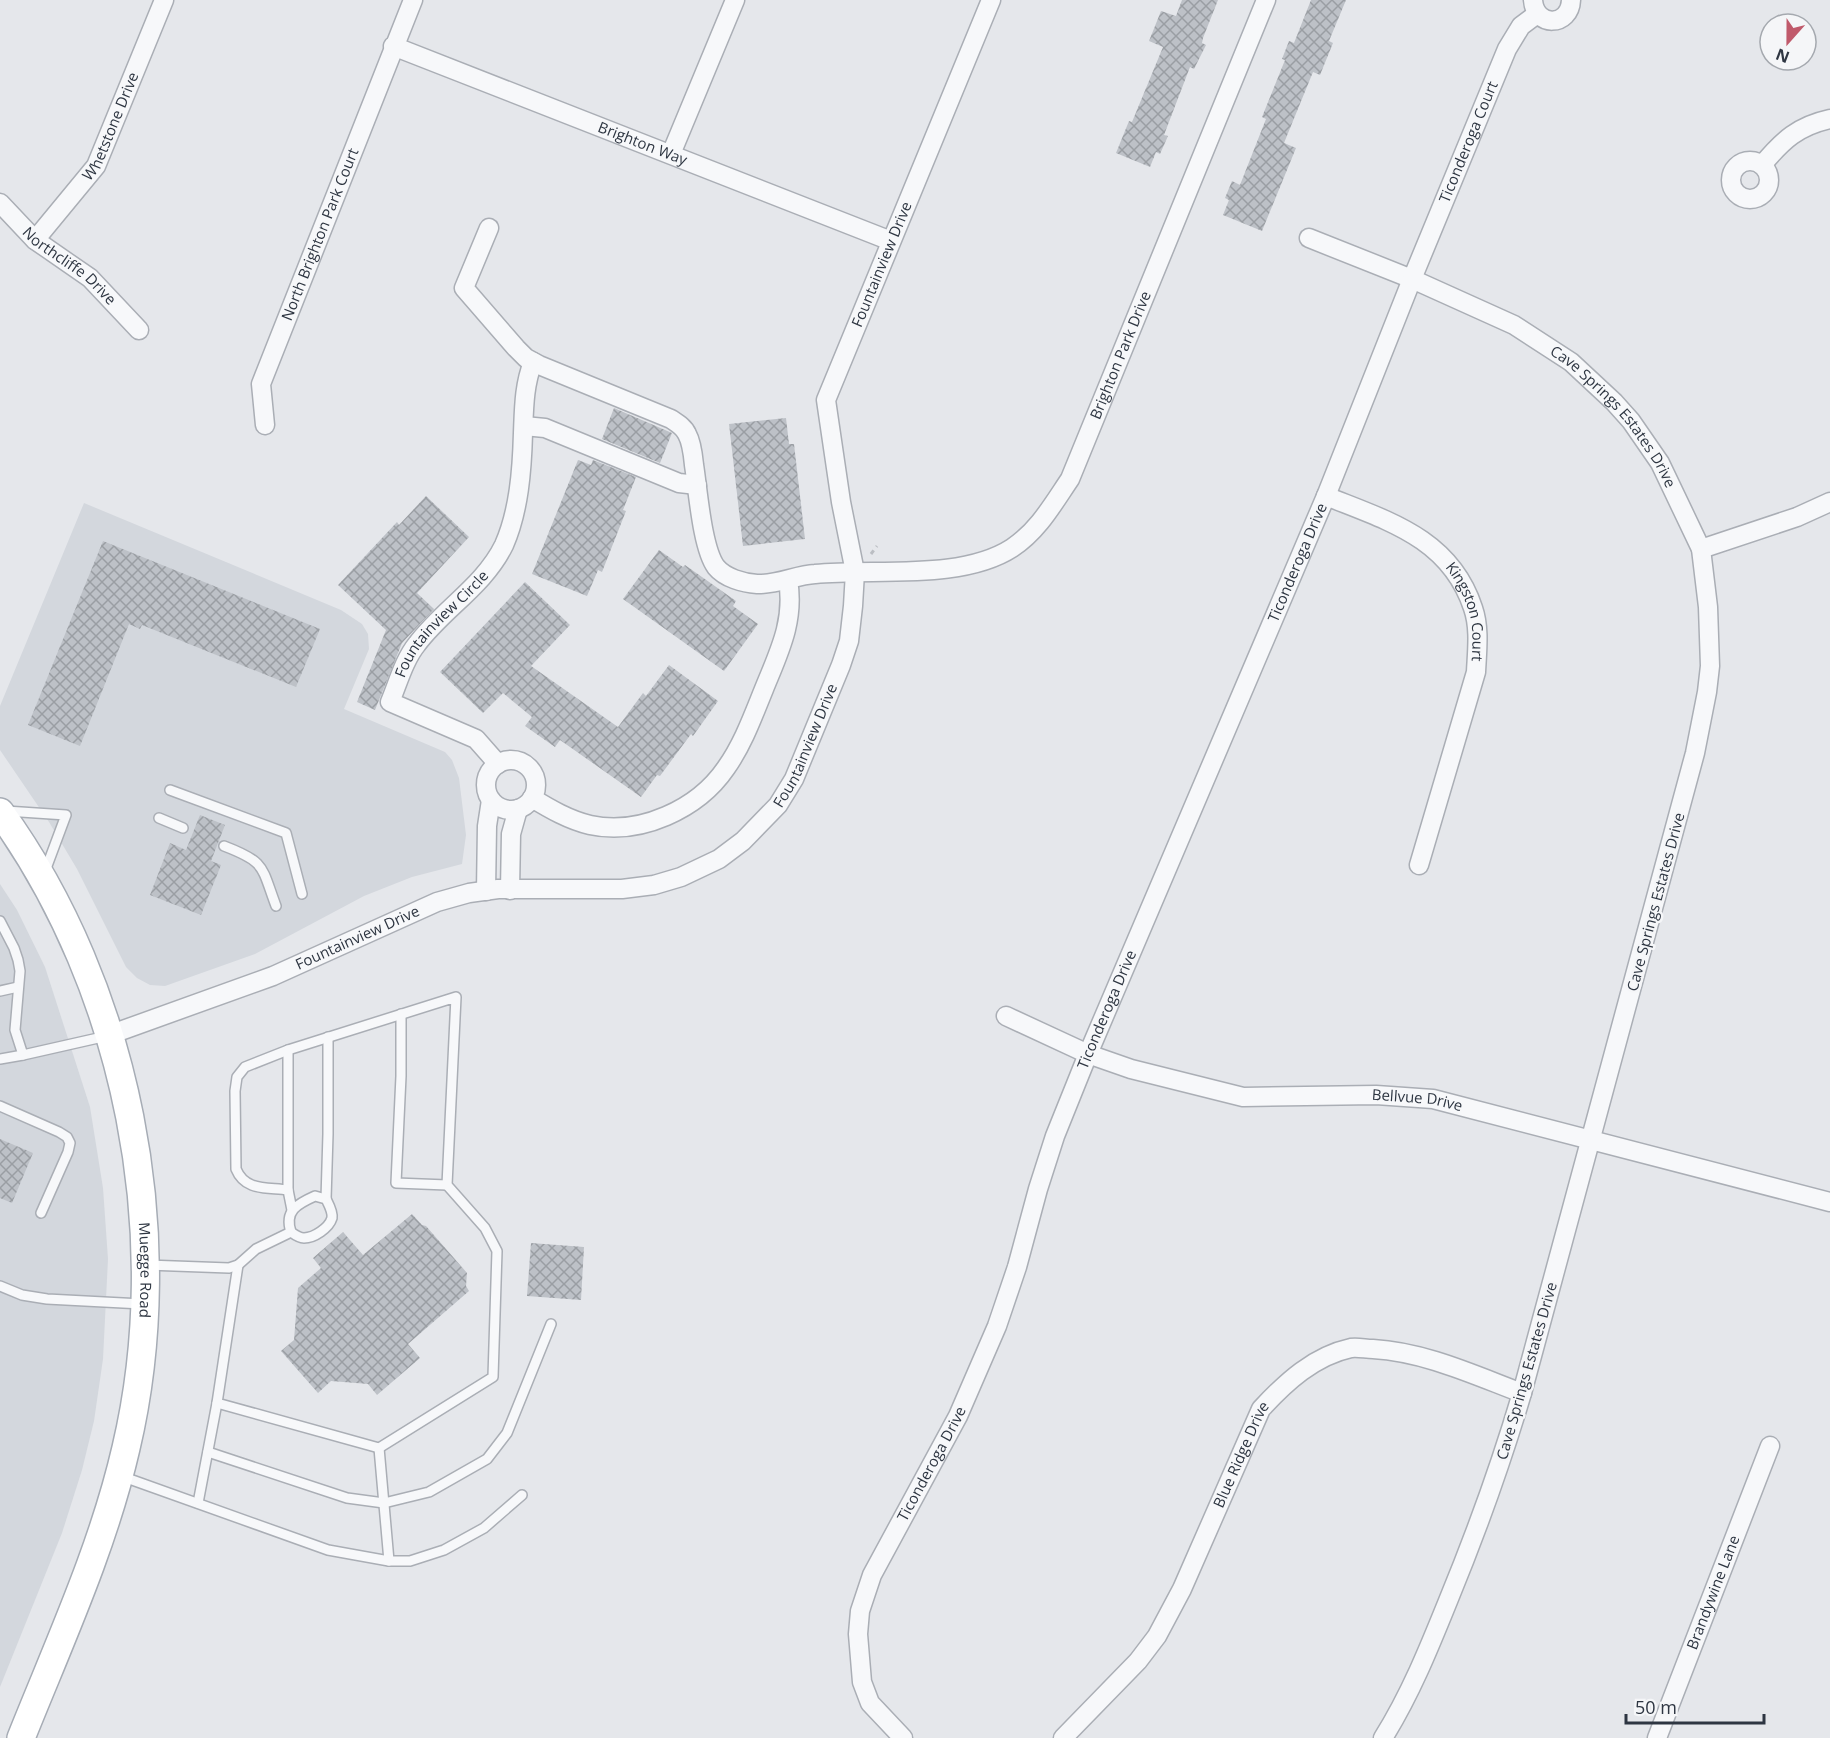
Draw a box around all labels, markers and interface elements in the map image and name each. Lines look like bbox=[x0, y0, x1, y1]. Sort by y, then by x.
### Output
north arrow bbox=[1758, 12, 1818, 72]
text: N bbox=[1773, 43, 1793, 69]
street label: Whetstone Drive bbox=[77, 69, 142, 184]
street label: Ticonderoga Court bbox=[1434, 78, 1502, 205]
street label: Brighton Way bbox=[595, 116, 691, 169]
street label: North Brighton Park Court bbox=[276, 145, 362, 323]
street label: Fountainview Drive bbox=[846, 198, 916, 330]
street label: Northcliffe Drive bbox=[19, 222, 121, 309]
street label: Brighton Park Drive bbox=[1085, 288, 1155, 422]
street label: Cave Springs Estates Drive bbox=[1547, 340, 1681, 490]
street label: Ticonderoga Drive bbox=[1262, 500, 1331, 625]
street label: Kingston Court bbox=[1442, 557, 1489, 662]
street label: Fountainview Circle bbox=[389, 566, 492, 680]
street label: Fountainview Drive bbox=[768, 680, 841, 811]
street label: Cave Springs Estates Drive bbox=[1622, 810, 1689, 993]
street label: Fountainview Drive bbox=[292, 900, 422, 974]
street label: Ticonderoga Drive bbox=[1072, 947, 1140, 1072]
street label: Bellvue Drive bbox=[1371, 1084, 1465, 1115]
street label: Muegge Road bbox=[135, 1222, 156, 1318]
street label: Cave Springs Estates Drive bbox=[1491, 1280, 1561, 1462]
street label: Blue Ridge Drive bbox=[1208, 1396, 1273, 1511]
street label: Ticonderoga Drive bbox=[892, 1403, 970, 1524]
street label: Brandywine Lane bbox=[1681, 1532, 1744, 1652]
scale bar bbox=[1626, 1687, 1764, 1725]
text: 50 m bbox=[1635, 1695, 1677, 1719]

